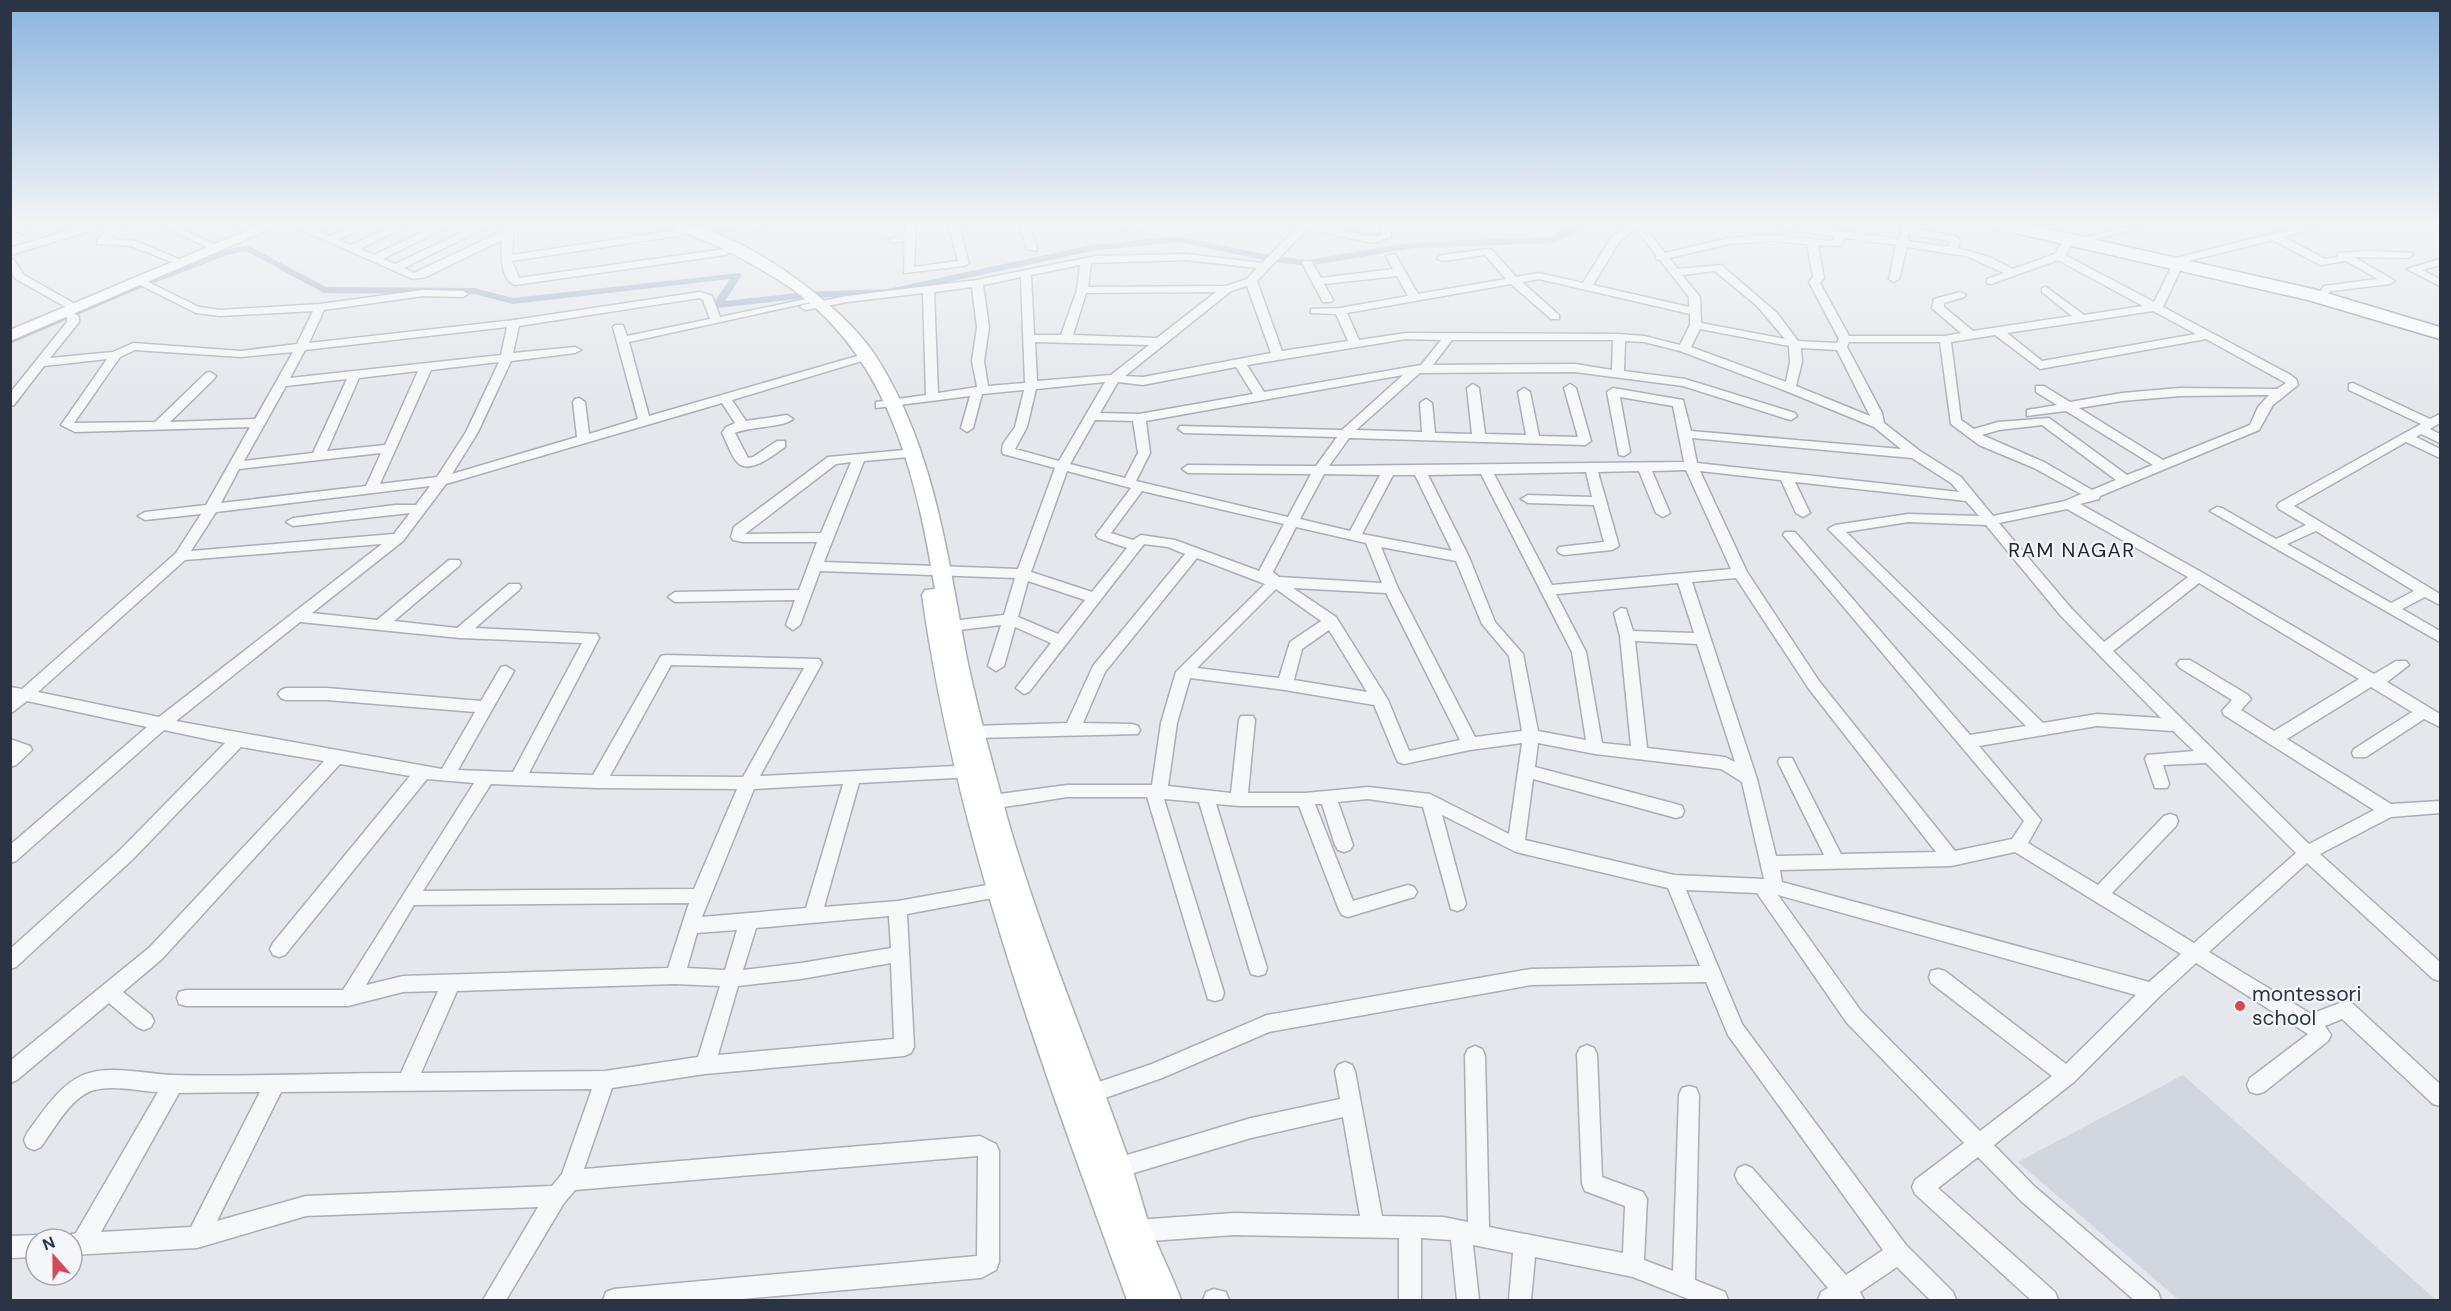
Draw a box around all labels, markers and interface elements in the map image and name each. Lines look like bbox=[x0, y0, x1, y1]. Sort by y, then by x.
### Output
district label: RAM NAGAR bbox=[2008, 537, 2136, 563]
place label: montessori school bbox=[2252, 980, 2361, 1032]
marker: montessori school bbox=[2233, 999, 2247, 1013]
north arrow bbox=[24, 1227, 84, 1287]
text: N bbox=[40, 1232, 58, 1255]

